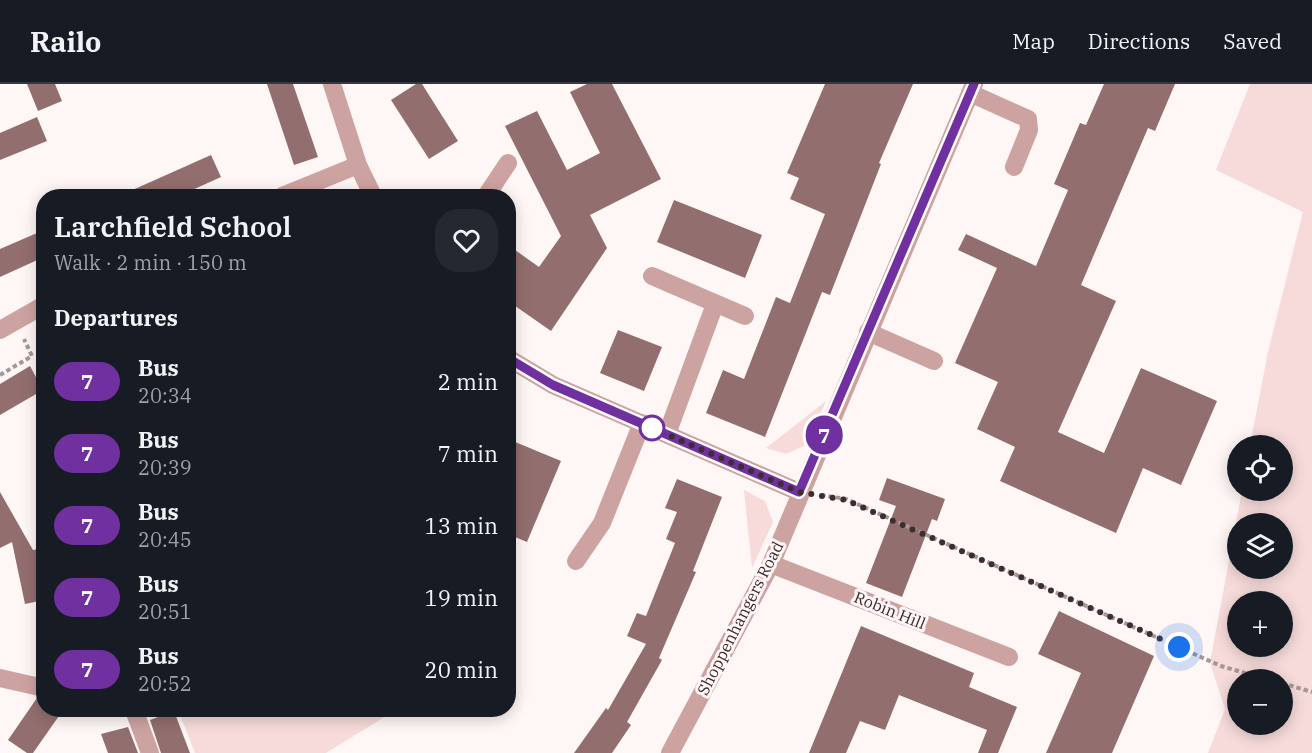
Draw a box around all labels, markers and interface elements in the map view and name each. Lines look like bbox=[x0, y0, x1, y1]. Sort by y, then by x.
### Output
text: Railo bbox=[30, 23, 101, 60]
text: Map bbox=[1012, 27, 1055, 55]
text: Directions bbox=[1088, 27, 1190, 55]
text: Saved bbox=[1223, 27, 1282, 55]
text: Larchfield School bbox=[54, 208, 291, 245]
button: heart bbox=[435, 209, 498, 272]
text: Walk · 2 min · 150 m bbox=[54, 249, 247, 276]
text: Departures bbox=[54, 303, 178, 332]
text: Bus bbox=[138, 353, 179, 382]
text: 7 bbox=[81, 367, 93, 395]
text: 2 min bbox=[438, 367, 498, 396]
text: 20:34 bbox=[138, 382, 192, 409]
unlabelled marker bbox=[639, 415, 665, 441]
line badge: 7 bbox=[804, 416, 844, 454]
text: 7 bbox=[818, 421, 830, 449]
text: Bus bbox=[138, 425, 179, 454]
map controls bbox=[1227, 435, 1293, 735]
button: locate bbox=[1227, 435, 1293, 501]
text: 7 bbox=[81, 439, 93, 467]
text: 7 min bbox=[438, 439, 498, 468]
text: 20:39 bbox=[138, 454, 192, 481]
text: Bus bbox=[138, 497, 179, 526]
text: 7 bbox=[81, 511, 93, 539]
text: 13 min bbox=[425, 511, 498, 540]
button: layers bbox=[1227, 513, 1293, 579]
text: 20:45 bbox=[138, 526, 192, 553]
street label: Shoppenhangers Road bbox=[693, 538, 788, 698]
text: Bus bbox=[138, 569, 179, 598]
text: 7 bbox=[81, 583, 93, 611]
text: 19 min bbox=[425, 583, 498, 612]
street label: Robin Hill bbox=[851, 587, 929, 633]
button: + bbox=[1227, 591, 1293, 657]
text: 20:51 bbox=[138, 598, 192, 625]
your location bbox=[1164, 632, 1194, 662]
text: Bus bbox=[138, 641, 179, 670]
text: 7 bbox=[81, 655, 93, 683]
text: 20 min bbox=[425, 655, 498, 684]
button: − bbox=[1227, 669, 1293, 735]
text: 20:52 bbox=[138, 670, 192, 697]

